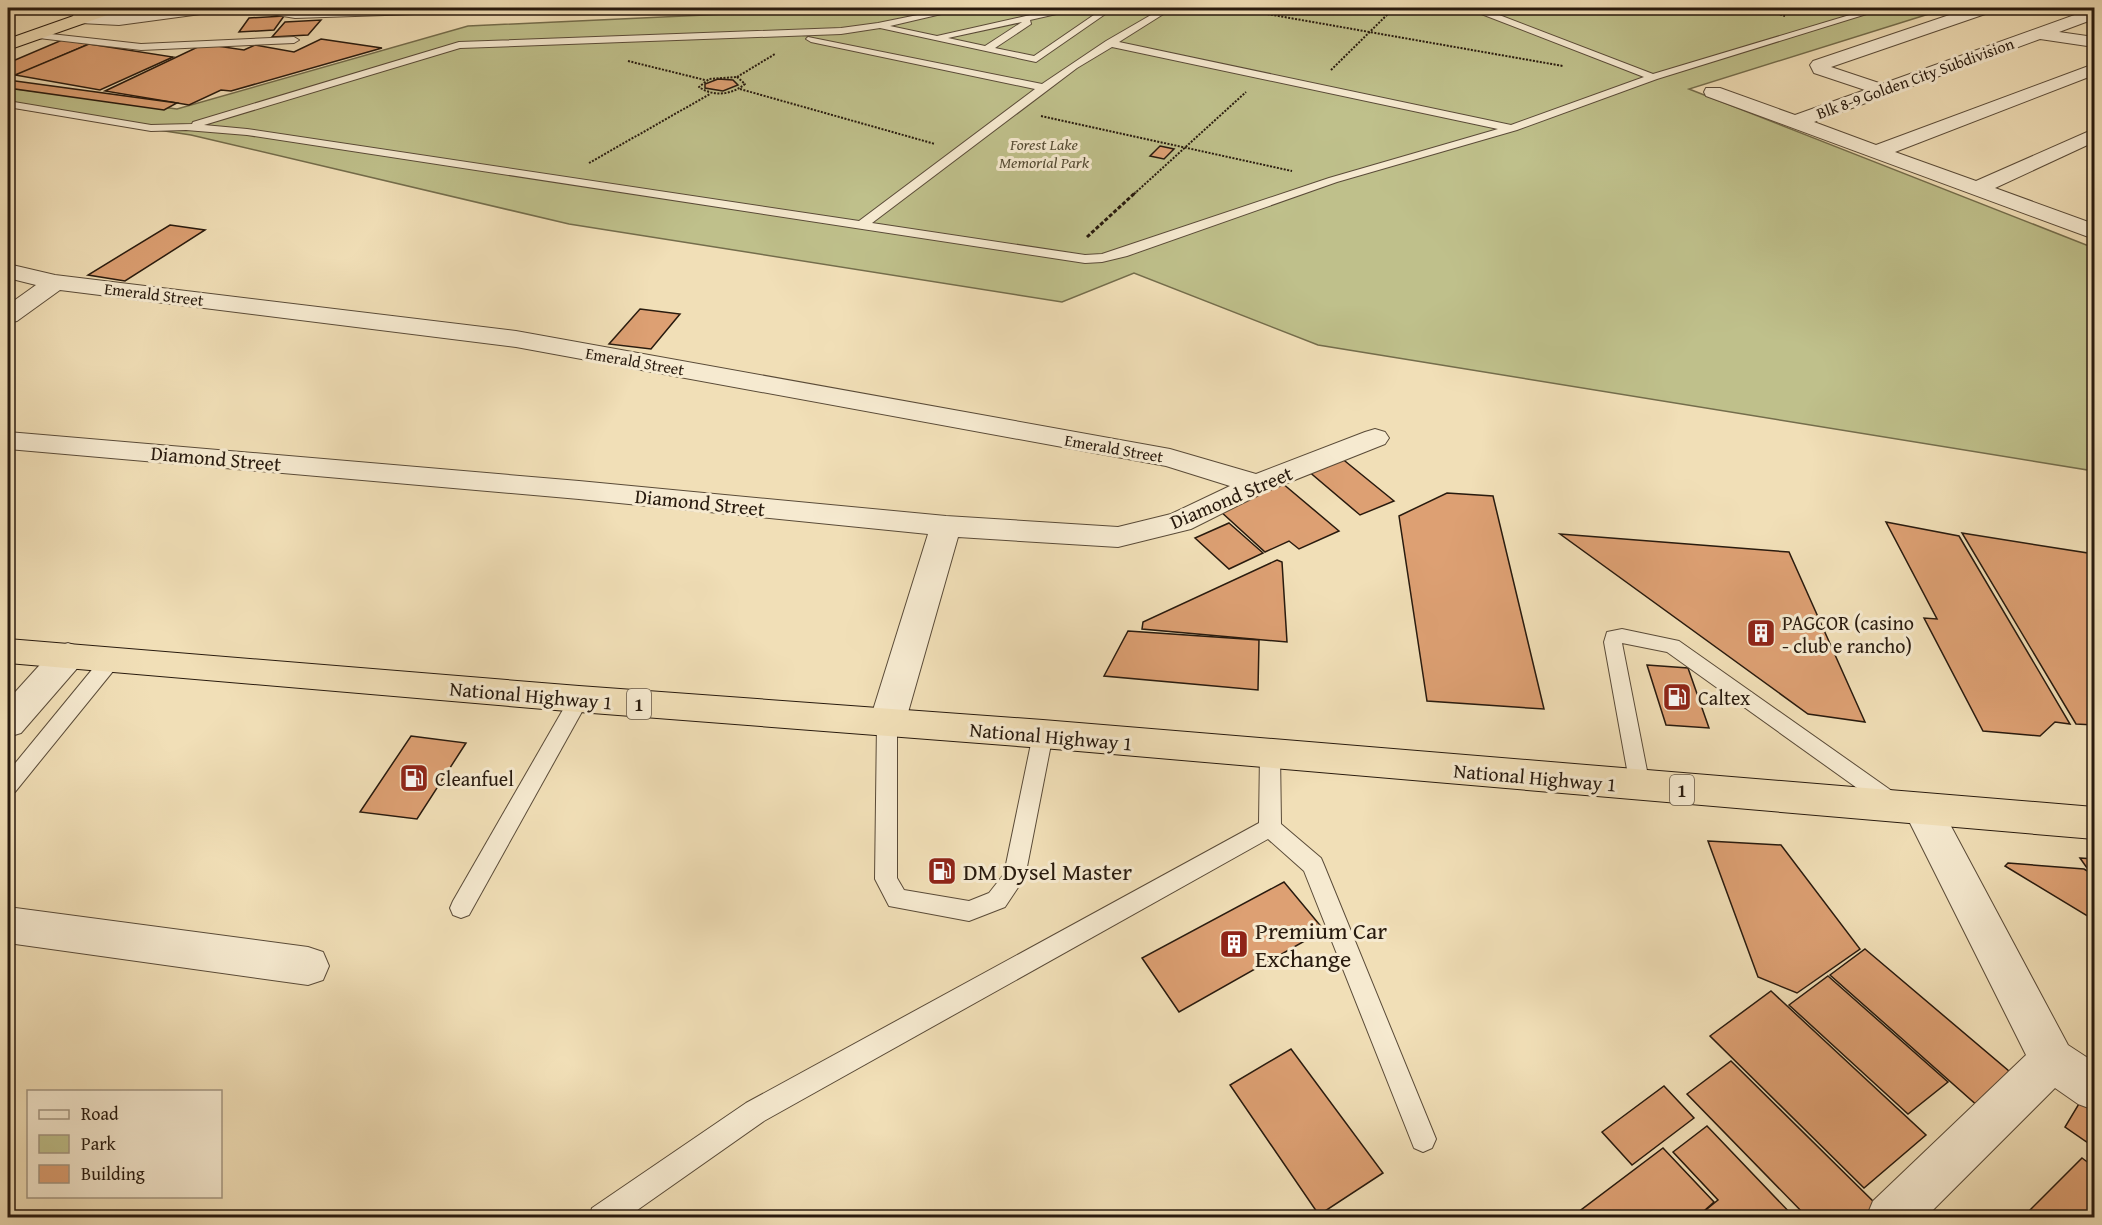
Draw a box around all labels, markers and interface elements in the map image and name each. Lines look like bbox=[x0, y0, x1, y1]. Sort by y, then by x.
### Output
street label: Blk 8-9 Golden City Subdivision bbox=[1813, 31, 2017, 125]
park label: Forest Lake Memorial Park bbox=[999, 132, 1090, 174]
street label: Emerald Street bbox=[103, 276, 205, 312]
street label: Emerald Street bbox=[584, 341, 687, 382]
street label: Emerald Street bbox=[1063, 428, 1166, 469]
street label: Diamond Street bbox=[150, 438, 282, 478]
street label: Diamond Street bbox=[1165, 458, 1297, 536]
street label: Diamond Street bbox=[634, 481, 766, 523]
place label: PAGCOR (casino - club e rancho) bbox=[1782, 608, 1914, 660]
building icon: PAGCOR (casino - club e rancho) bbox=[1745, 617, 1777, 649]
street label: National Highway 1 bbox=[448, 673, 614, 717]
fuel station icon: Caltex bbox=[1661, 681, 1693, 713]
place label: Caltex bbox=[1698, 683, 1751, 712]
road number: 1 bbox=[627, 689, 651, 719]
street label: National Highway 1 bbox=[968, 714, 1134, 758]
street label: National Highway 1 bbox=[1452, 755, 1618, 799]
fuel station icon: Cleanfuel bbox=[398, 762, 430, 794]
place label: Cleanfuel bbox=[435, 764, 514, 793]
road number: 1 bbox=[1670, 775, 1694, 805]
place label: DM Dysel Master bbox=[963, 854, 1132, 889]
fuel station icon: DM Dysel Master bbox=[926, 855, 958, 887]
place label: Premium Car Exchange bbox=[1255, 913, 1387, 976]
building icon: Premium Car Exchange bbox=[1218, 928, 1250, 960]
legend bbox=[27, 1090, 222, 1198]
text: Road bbox=[81, 1100, 119, 1127]
text: Park bbox=[81, 1130, 117, 1157]
text: Building bbox=[81, 1160, 145, 1187]

